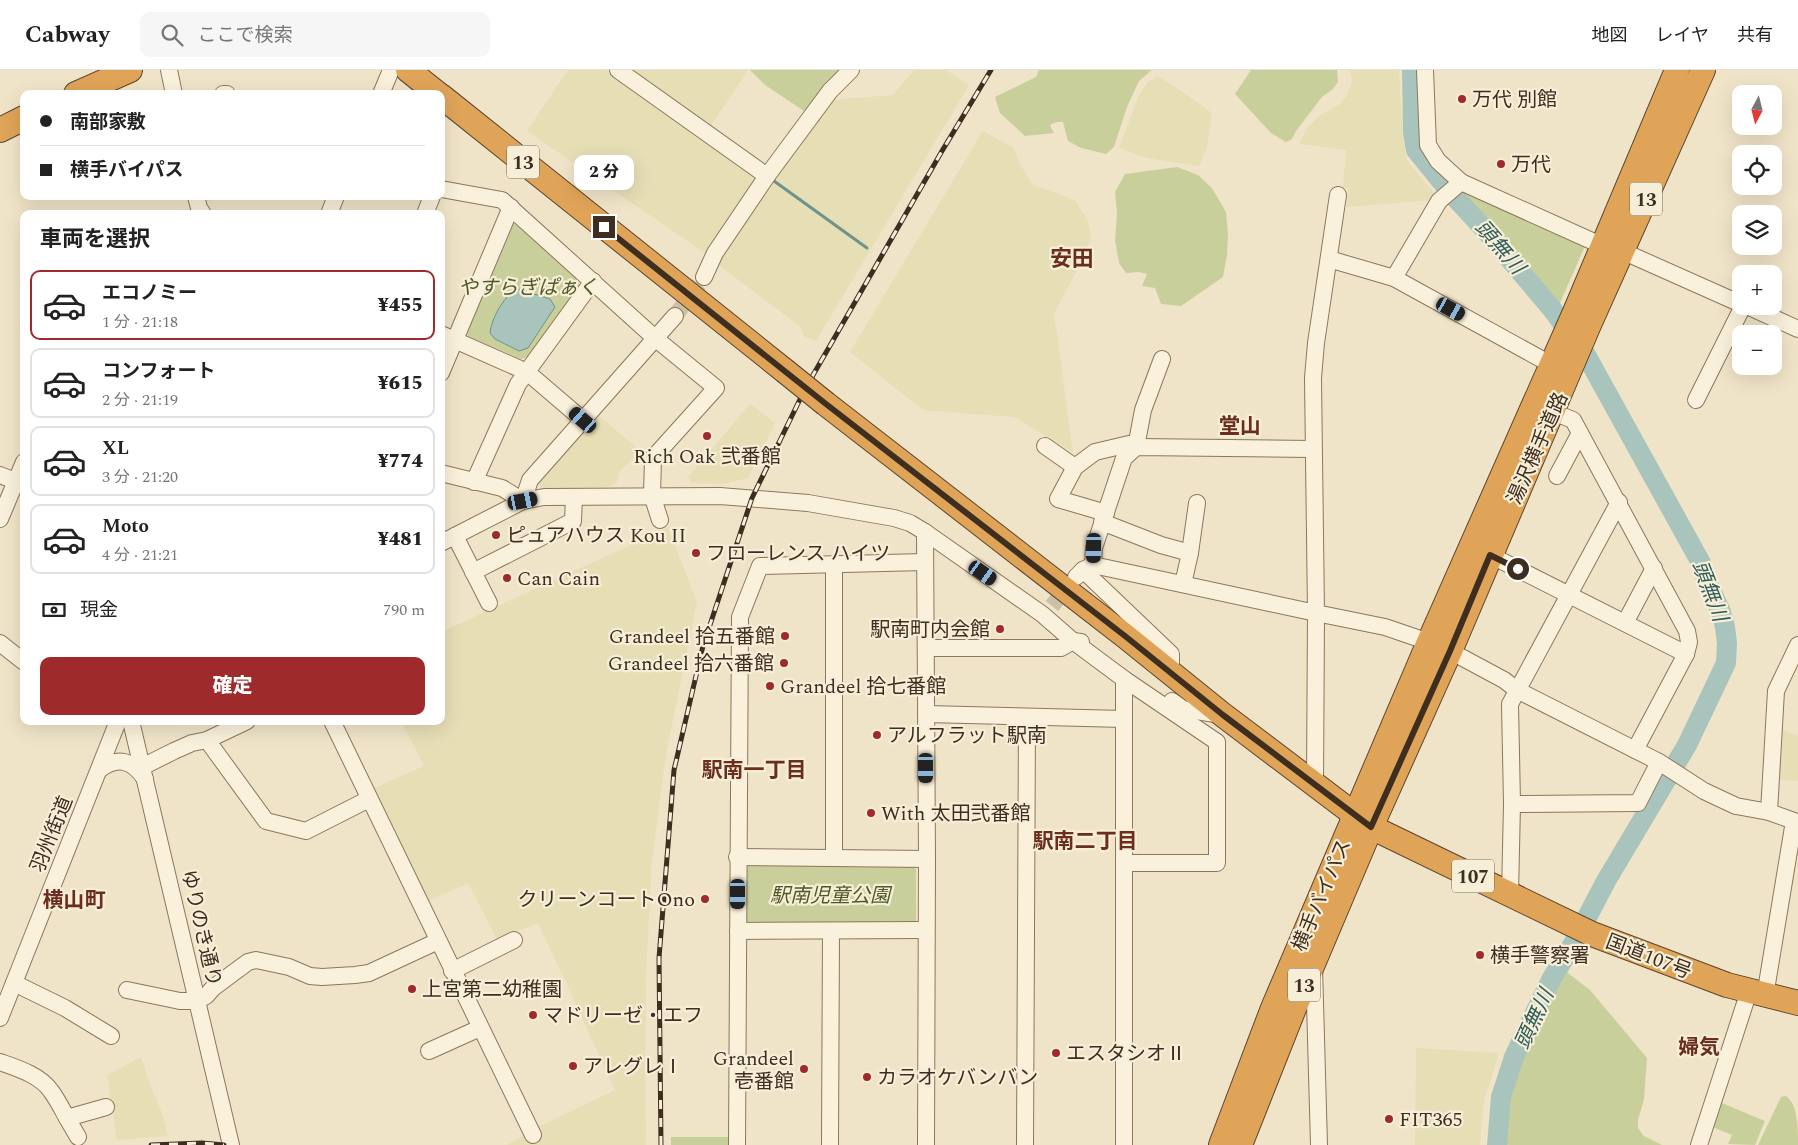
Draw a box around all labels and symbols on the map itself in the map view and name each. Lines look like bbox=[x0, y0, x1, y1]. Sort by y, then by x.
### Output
place label: 万代 別館 bbox=[1472, 85, 1557, 115]
north arrow bbox=[1732, 85, 1782, 135]
marker: 万代 別館 bbox=[1456, 93, 1468, 105]
road number: 13 bbox=[507, 145, 539, 178]
place label: 万代 bbox=[1511, 150, 1551, 180]
callout: 2 分 bbox=[574, 154, 634, 190]
marker: 万代 bbox=[1495, 158, 1507, 170]
road number: 13 bbox=[1630, 182, 1662, 216]
water label: 頭無川 bbox=[1467, 213, 1533, 283]
route end bbox=[593, 216, 615, 238]
district label: 安田 bbox=[1050, 243, 1094, 276]
park label: やすらぎぱぁく bbox=[458, 273, 598, 303]
car bbox=[1434, 295, 1467, 323]
street label: 湯沢横手道路 bbox=[1500, 387, 1576, 509]
car bbox=[566, 404, 599, 436]
district label: 堂山 bbox=[1219, 411, 1261, 443]
marker: Rich Oak 弐番館 bbox=[701, 430, 713, 442]
place label: Rich Oak 弐番館 bbox=[633, 442, 781, 472]
car bbox=[506, 491, 539, 511]
place label: ピュアハウス Kou II bbox=[506, 521, 686, 551]
marker: ピュアハウス Kou II bbox=[490, 529, 502, 541]
car bbox=[1086, 533, 1101, 563]
place label: フローレンス ハイツ bbox=[706, 539, 890, 569]
marker: フローレンス ハイツ bbox=[690, 547, 702, 559]
water label: 頭無川 bbox=[1683, 556, 1736, 628]
car bbox=[966, 558, 999, 588]
route start bbox=[1507, 558, 1529, 580]
place label: Can Cain bbox=[517, 564, 600, 594]
marker: Can Cain bbox=[501, 572, 513, 584]
place label: 駅南町内会館 bbox=[870, 615, 990, 645]
place label: Grandeel 拾五番館 bbox=[609, 622, 775, 652]
marker: 駅南町内会館 bbox=[994, 623, 1006, 635]
marker: Grandeel 拾五番館 bbox=[779, 630, 791, 642]
place label: Grandeel 拾六番館 bbox=[608, 649, 774, 679]
marker: Grandeel 拾六番館 bbox=[778, 657, 790, 669]
place label: Grandeel 拾七番館 bbox=[780, 672, 946, 702]
marker: Grandeel 拾七番館 bbox=[764, 680, 776, 692]
place label: アルフラット駅南 bbox=[887, 721, 1047, 751]
marker: アルフラット駅南 bbox=[871, 729, 883, 741]
car bbox=[918, 753, 933, 783]
district label: 駅南一丁目 bbox=[702, 755, 807, 787]
street label: 羽州街道 bbox=[23, 792, 81, 877]
place label: With 太田弐番館 bbox=[881, 799, 1030, 829]
marker: With 太田弐番館 bbox=[865, 807, 877, 819]
district label: 駅南二丁目 bbox=[1033, 826, 1138, 858]
street label: 横手バイパス bbox=[1285, 834, 1359, 956]
road number: 107 bbox=[1452, 859, 1494, 892]
street label: ゆりのき通り bbox=[173, 867, 229, 990]
car bbox=[730, 879, 745, 909]
park label: 駅南児童公園 bbox=[770, 881, 893, 911]
district label: 横山町 bbox=[43, 885, 106, 917]
place label: クリーンコートOno bbox=[517, 885, 695, 915]
marker: クリーンコートOno bbox=[699, 893, 711, 905]
street label: 国道107号 bbox=[1601, 927, 1696, 987]
place label: 横手警察署 bbox=[1490, 941, 1590, 971]
marker: 横手警察署 bbox=[1474, 949, 1486, 961]
road number: 13 bbox=[1288, 968, 1320, 1002]
place label: 上宮第二幼稚園 bbox=[422, 975, 562, 1005]
water label: 頭無川 bbox=[1507, 982, 1564, 1055]
marker: 上宮第二幼稚園 bbox=[406, 983, 418, 995]
place label: マドリーゼ・エフ bbox=[543, 1001, 703, 1031]
marker: マドリーゼ・エフ bbox=[527, 1009, 539, 1021]
district label: 婦気 bbox=[1678, 1032, 1720, 1064]
place label: エスタシオⅡ bbox=[1066, 1039, 1186, 1069]
place label: Grandeel 壱番館 bbox=[713, 1044, 794, 1097]
marker: エスタシオⅡ bbox=[1050, 1047, 1062, 1059]
place label: アレグレⅠ bbox=[583, 1052, 683, 1082]
marker: アレグレⅠ bbox=[567, 1060, 579, 1072]
marker: Grandeel 壱番館 bbox=[798, 1063, 810, 1075]
place label: カラオケバンバン bbox=[877, 1063, 1038, 1093]
marker: カラオケバンバン bbox=[861, 1071, 873, 1083]
place label: FIT365 bbox=[1399, 1105, 1463, 1135]
marker: FIT365 bbox=[1383, 1113, 1395, 1125]

